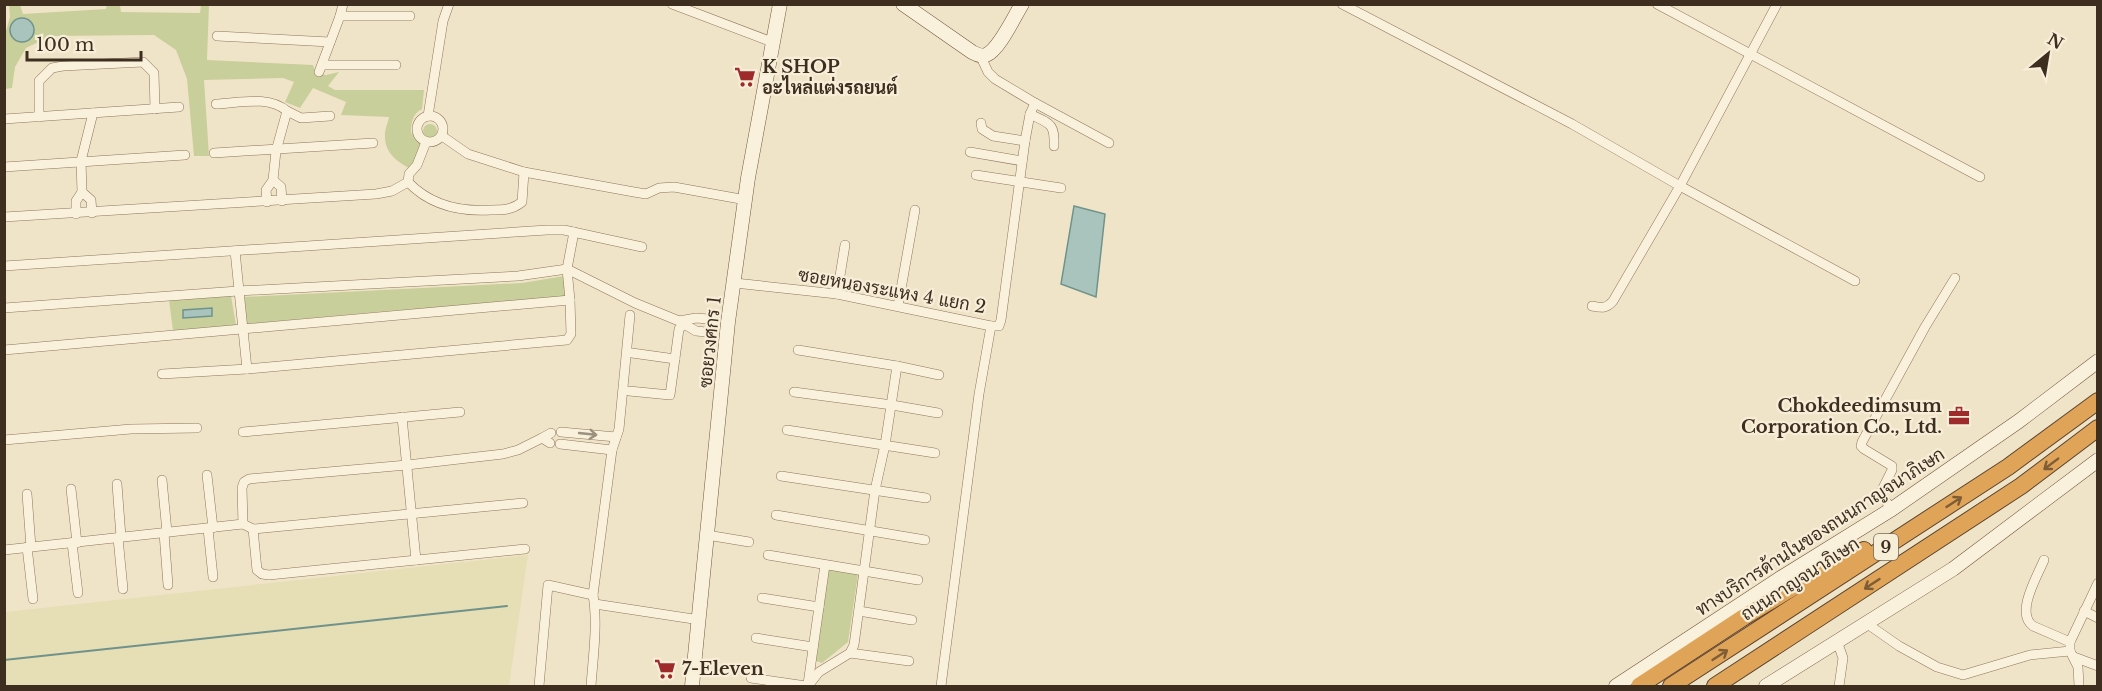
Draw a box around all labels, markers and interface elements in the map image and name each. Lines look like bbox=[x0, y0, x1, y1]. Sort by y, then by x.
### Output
scale bar bbox=[27, 24, 141, 62]
north arrow bbox=[2018, 24, 2078, 84]
text: N bbox=[2044, 29, 2067, 53]
text: 100 m bbox=[36, 34, 94, 56]
place label: K SHOP อะไหล่แต่งรถยนต์ bbox=[762, 56, 898, 99]
supermarket icon: K SHOP อะไหล่แต่งรถยนต์ bbox=[733, 65, 757, 89]
street label: ซอยหนองระแหง 4 แยก 2 bbox=[796, 264, 988, 318]
street label: ซอยวงศกร 1 bbox=[694, 295, 726, 389]
place label: Chokdeedimsum Corporation Co., Ltd. bbox=[1741, 395, 1942, 438]
office icon: Chokdeedimsum Corporation Co., Ltd. bbox=[1947, 404, 1971, 428]
one-way arrow bbox=[578, 429, 598, 440]
street label: ทางบริการด้านในของถนนกาญจนาภิเษก bbox=[1692, 443, 1948, 621]
one-way arrow bbox=[2043, 457, 2059, 470]
one-way arrow bbox=[1945, 496, 1962, 508]
street label: ถนนกาญจนาภิเษก bbox=[1737, 533, 1863, 625]
road number: 9 bbox=[1874, 534, 1898, 560]
one-way arrow bbox=[1864, 578, 1880, 590]
one-way arrow bbox=[1711, 648, 1728, 660]
supermarket icon: 7-Eleven bbox=[653, 657, 677, 681]
place label: 7-Eleven bbox=[682, 658, 764, 680]

